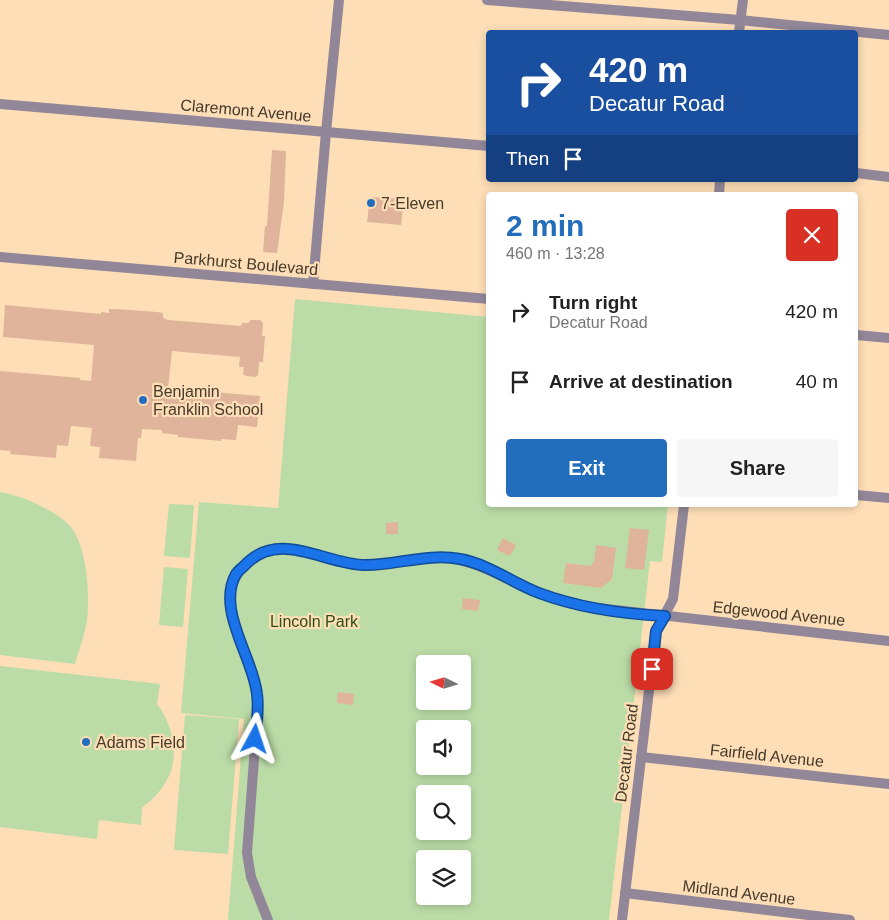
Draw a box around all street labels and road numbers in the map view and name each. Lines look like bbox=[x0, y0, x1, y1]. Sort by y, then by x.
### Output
street label: Claremont Avenue bbox=[180, 96, 312, 125]
street label: Parkhurst Boulevard bbox=[173, 249, 319, 278]
street label: Edgewood Avenue bbox=[712, 598, 846, 629]
street label: Decatur Road bbox=[612, 703, 641, 803]
street label: Fairfield Avenue bbox=[709, 741, 825, 770]
street label: Midland Avenue bbox=[682, 877, 796, 908]

